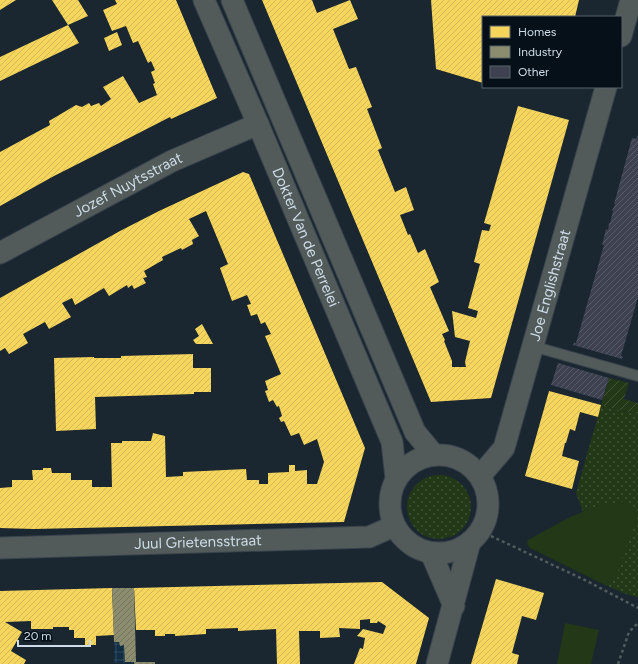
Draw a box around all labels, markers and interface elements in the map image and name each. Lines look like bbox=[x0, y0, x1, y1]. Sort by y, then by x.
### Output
legend bbox=[482, 16, 622, 88]
text: Homes bbox=[518, 25, 557, 39]
text: Industry bbox=[518, 45, 563, 59]
text: Other bbox=[518, 65, 549, 79]
street label: Jozef Nuytsstraat bbox=[70, 149, 185, 221]
street label: Dokter Van de Perrelei bbox=[268, 165, 343, 309]
street label: Joe Englishstraat bbox=[526, 227, 574, 343]
street label: Juul Grietensstraat bbox=[134, 531, 262, 553]
scale bar bbox=[18, 622, 90, 648]
text: 20 m bbox=[24, 629, 52, 643]

